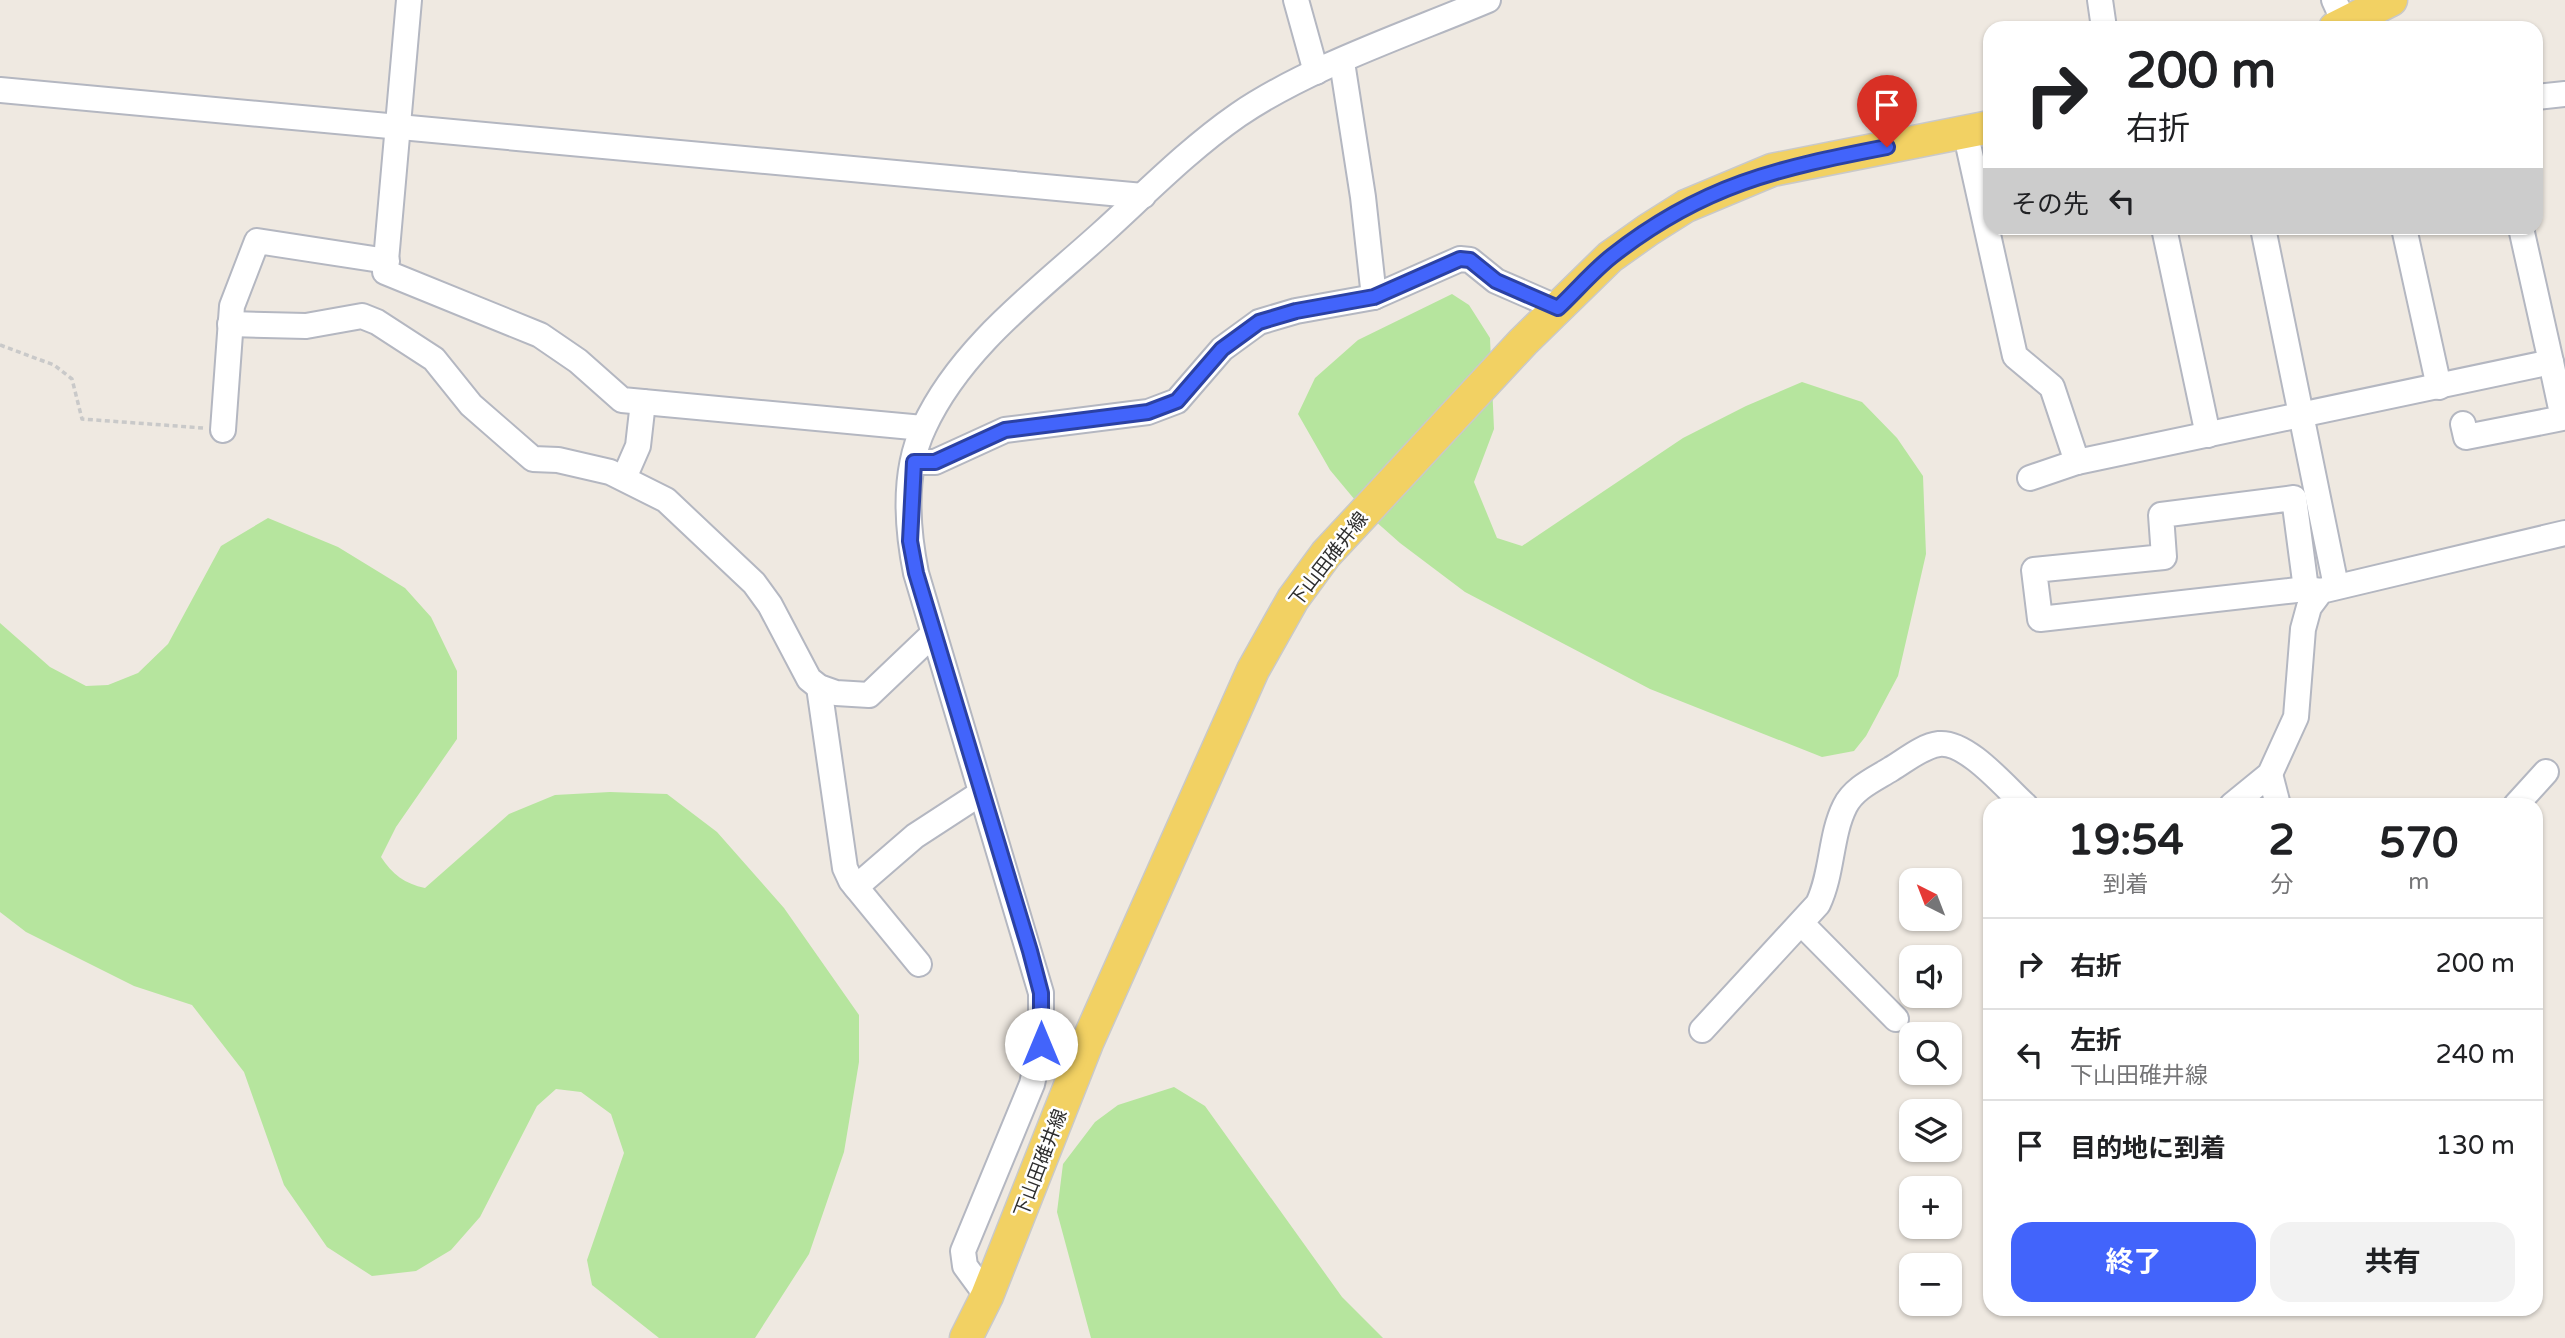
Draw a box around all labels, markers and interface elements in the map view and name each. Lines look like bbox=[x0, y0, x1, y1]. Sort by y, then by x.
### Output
text: 200 m bbox=[2126, 42, 2276, 101]
icon: right bbox=[2011, 49, 2102, 140]
pin bbox=[1857, 75, 1917, 147]
icon: arrive bbox=[1868, 86, 1906, 124]
text: 右折 bbox=[2126, 110, 2190, 148]
icon: left bbox=[2103, 182, 2141, 220]
text: その先 bbox=[2011, 189, 2089, 220]
street label: 下山田碓井線 bbox=[1285, 508, 1373, 611]
text: 19:54 bbox=[2068, 815, 2184, 866]
text: 2 bbox=[2268, 815, 2295, 866]
text: 570 bbox=[2379, 818, 2458, 869]
north arrow bbox=[1899, 868, 1962, 931]
map controls bbox=[1899, 868, 1962, 1316]
text: m bbox=[2408, 868, 2429, 896]
text: 到着 bbox=[2103, 871, 2149, 899]
text: 分 bbox=[2270, 871, 2293, 899]
button: sound bbox=[1899, 945, 1962, 1008]
icon: right bbox=[2011, 945, 2049, 983]
text: 200 m bbox=[2435, 948, 2515, 979]
text: 右折 bbox=[2070, 951, 2122, 982]
position arrow bbox=[1004, 1007, 1078, 1081]
button: search bbox=[1899, 1022, 1962, 1085]
text: 左折 bbox=[2070, 1025, 2122, 1056]
icon: left bbox=[2011, 1036, 2049, 1074]
text: 240 m bbox=[2435, 1039, 2515, 1070]
text: 下山田碓井線 bbox=[2070, 1062, 2208, 1090]
button: layers bbox=[1899, 1099, 1962, 1162]
street label: 下山田碓井線 bbox=[1010, 1106, 1072, 1221]
icon: arrive bbox=[2011, 1127, 2049, 1165]
text: 130 m bbox=[2435, 1130, 2515, 1161]
text: 目的地に到着 bbox=[2070, 1133, 2226, 1164]
button: + bbox=[1899, 1176, 1962, 1239]
button: 終了 bbox=[2011, 1222, 2256, 1302]
button: 共有 bbox=[2270, 1222, 2515, 1302]
button: − bbox=[1899, 1253, 1962, 1316]

